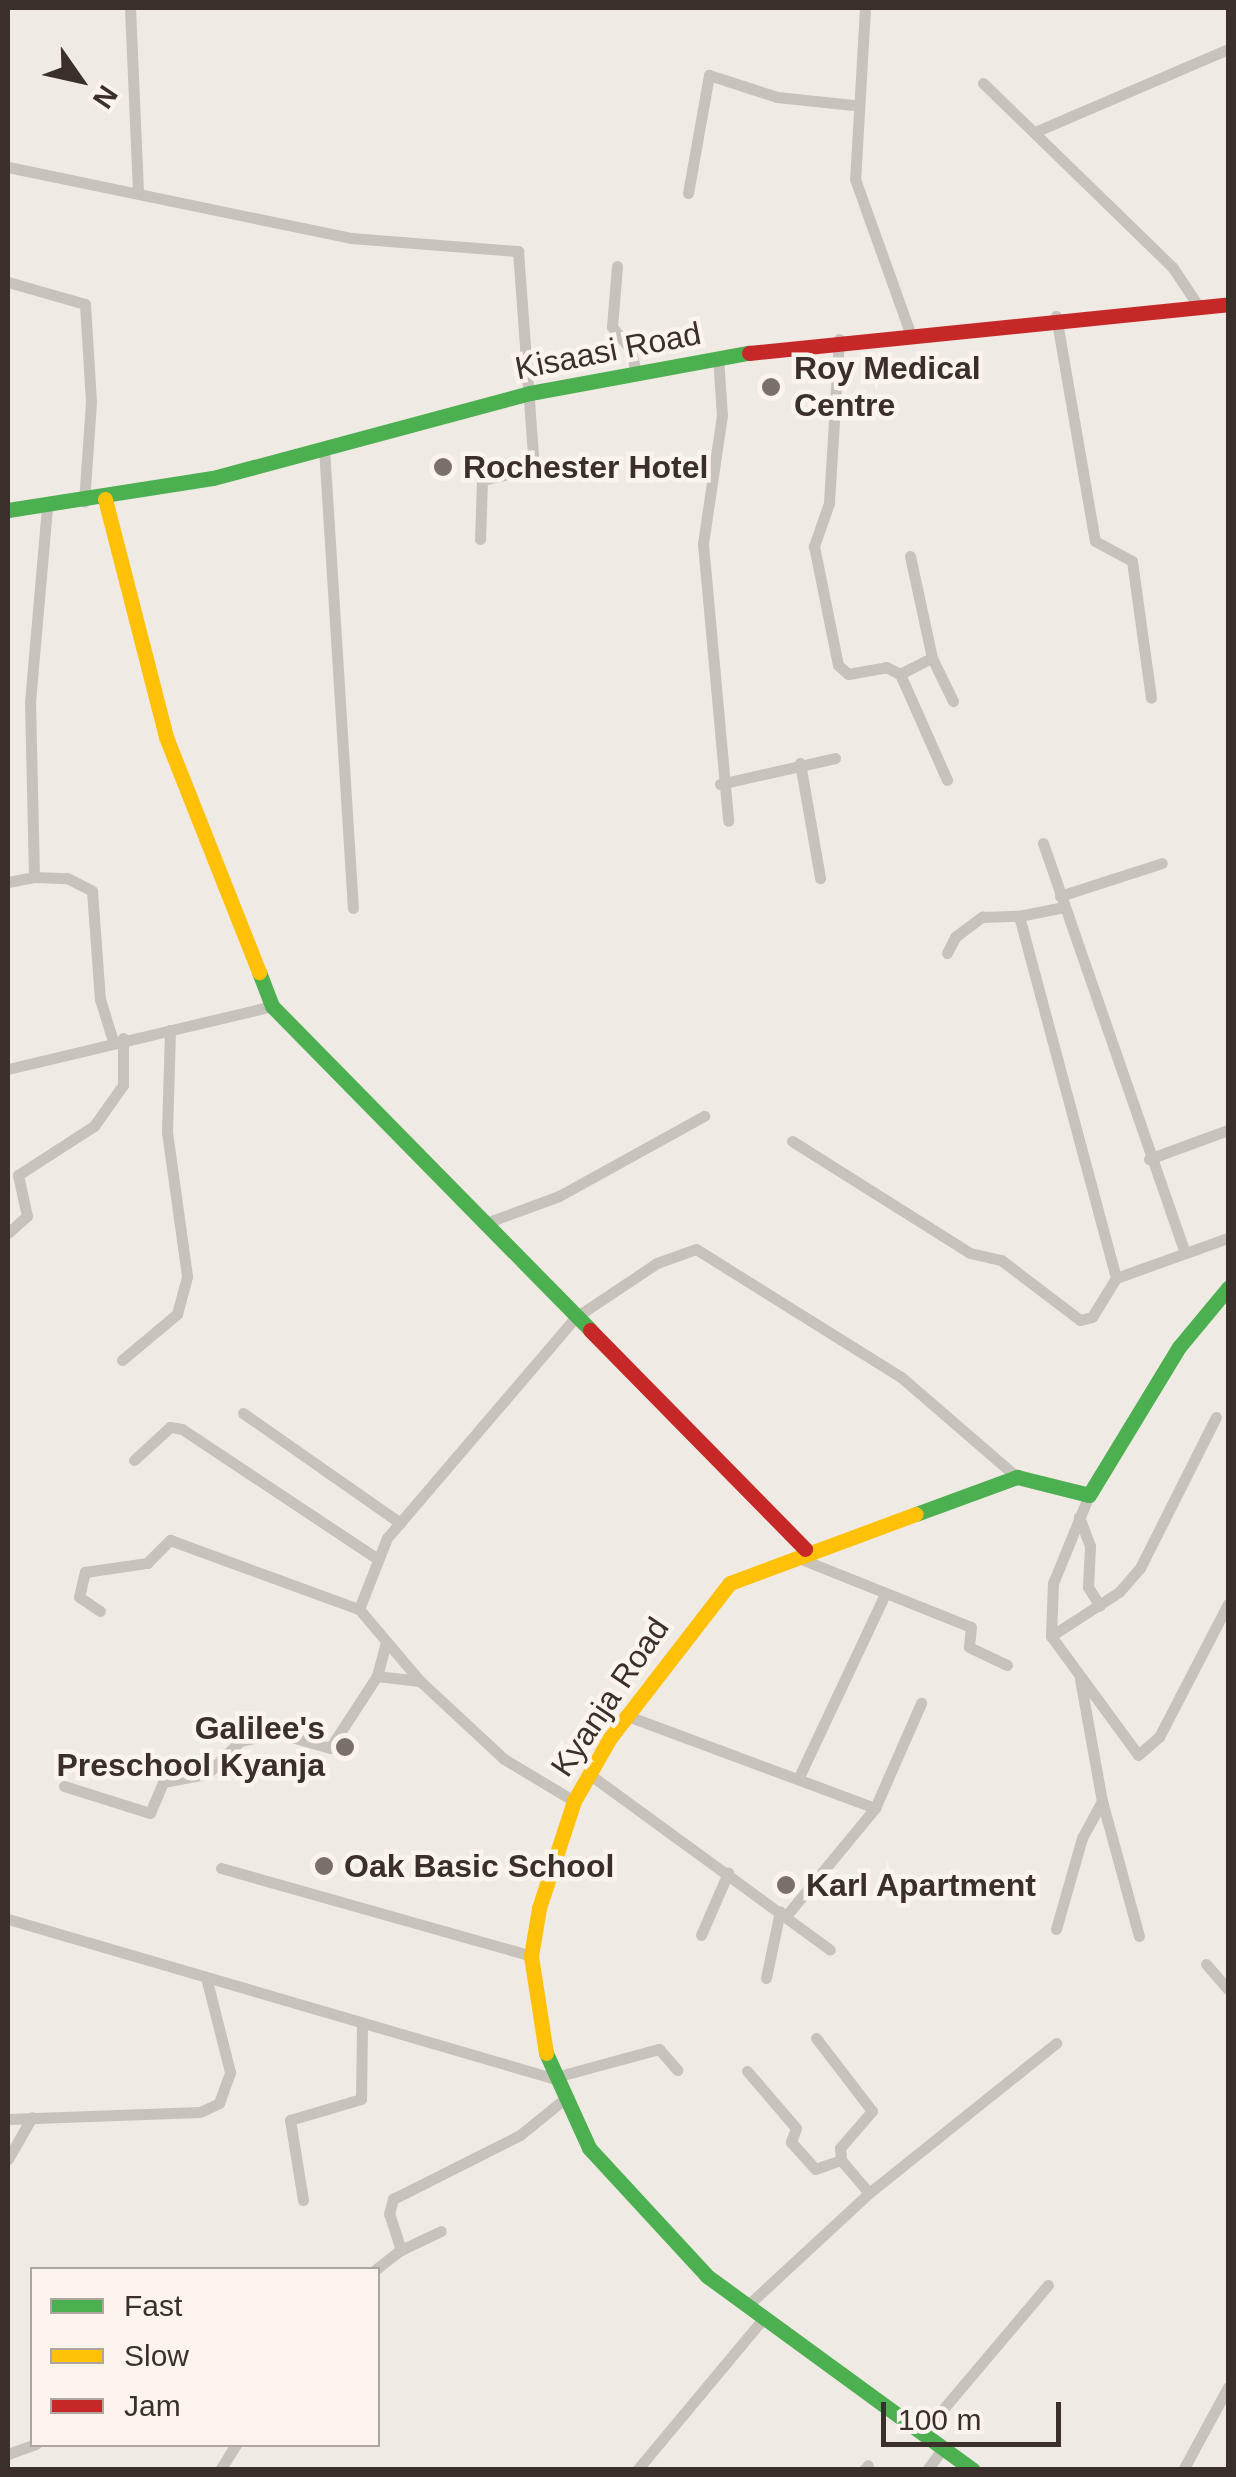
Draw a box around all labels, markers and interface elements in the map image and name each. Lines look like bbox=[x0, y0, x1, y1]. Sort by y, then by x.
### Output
north arrow bbox=[30, 30, 130, 130]
text: N bbox=[87, 80, 124, 114]
street label: Kisaasi Road bbox=[512, 314, 704, 388]
place label: Roy Medical Centre bbox=[794, 350, 981, 425]
marker: Roy Medical Centre bbox=[758, 374, 784, 400]
place label: Rochester Hotel bbox=[463, 448, 708, 486]
marker: Rochester Hotel bbox=[432, 456, 454, 478]
street label: Kyanja Road bbox=[543, 1610, 677, 1784]
place label: Galilee's Preschool Kyanja bbox=[56, 1710, 325, 1785]
marker: Galilee's Preschool Kyanja bbox=[334, 1736, 356, 1758]
place label: Oak Basic School bbox=[344, 1847, 614, 1885]
marker: Oak Basic School bbox=[313, 1855, 335, 1877]
place label: Karl Apartment bbox=[806, 1866, 1037, 1904]
marker: Karl Apartment bbox=[775, 1874, 797, 1896]
legend bbox=[30, 2267, 380, 2447]
text: Fast bbox=[124, 2289, 182, 2322]
text: Slow bbox=[124, 2339, 189, 2372]
scale bar bbox=[886, 2382, 1066, 2444]
text: Jam bbox=[124, 2389, 181, 2422]
text: 100 m bbox=[898, 2403, 981, 2436]

